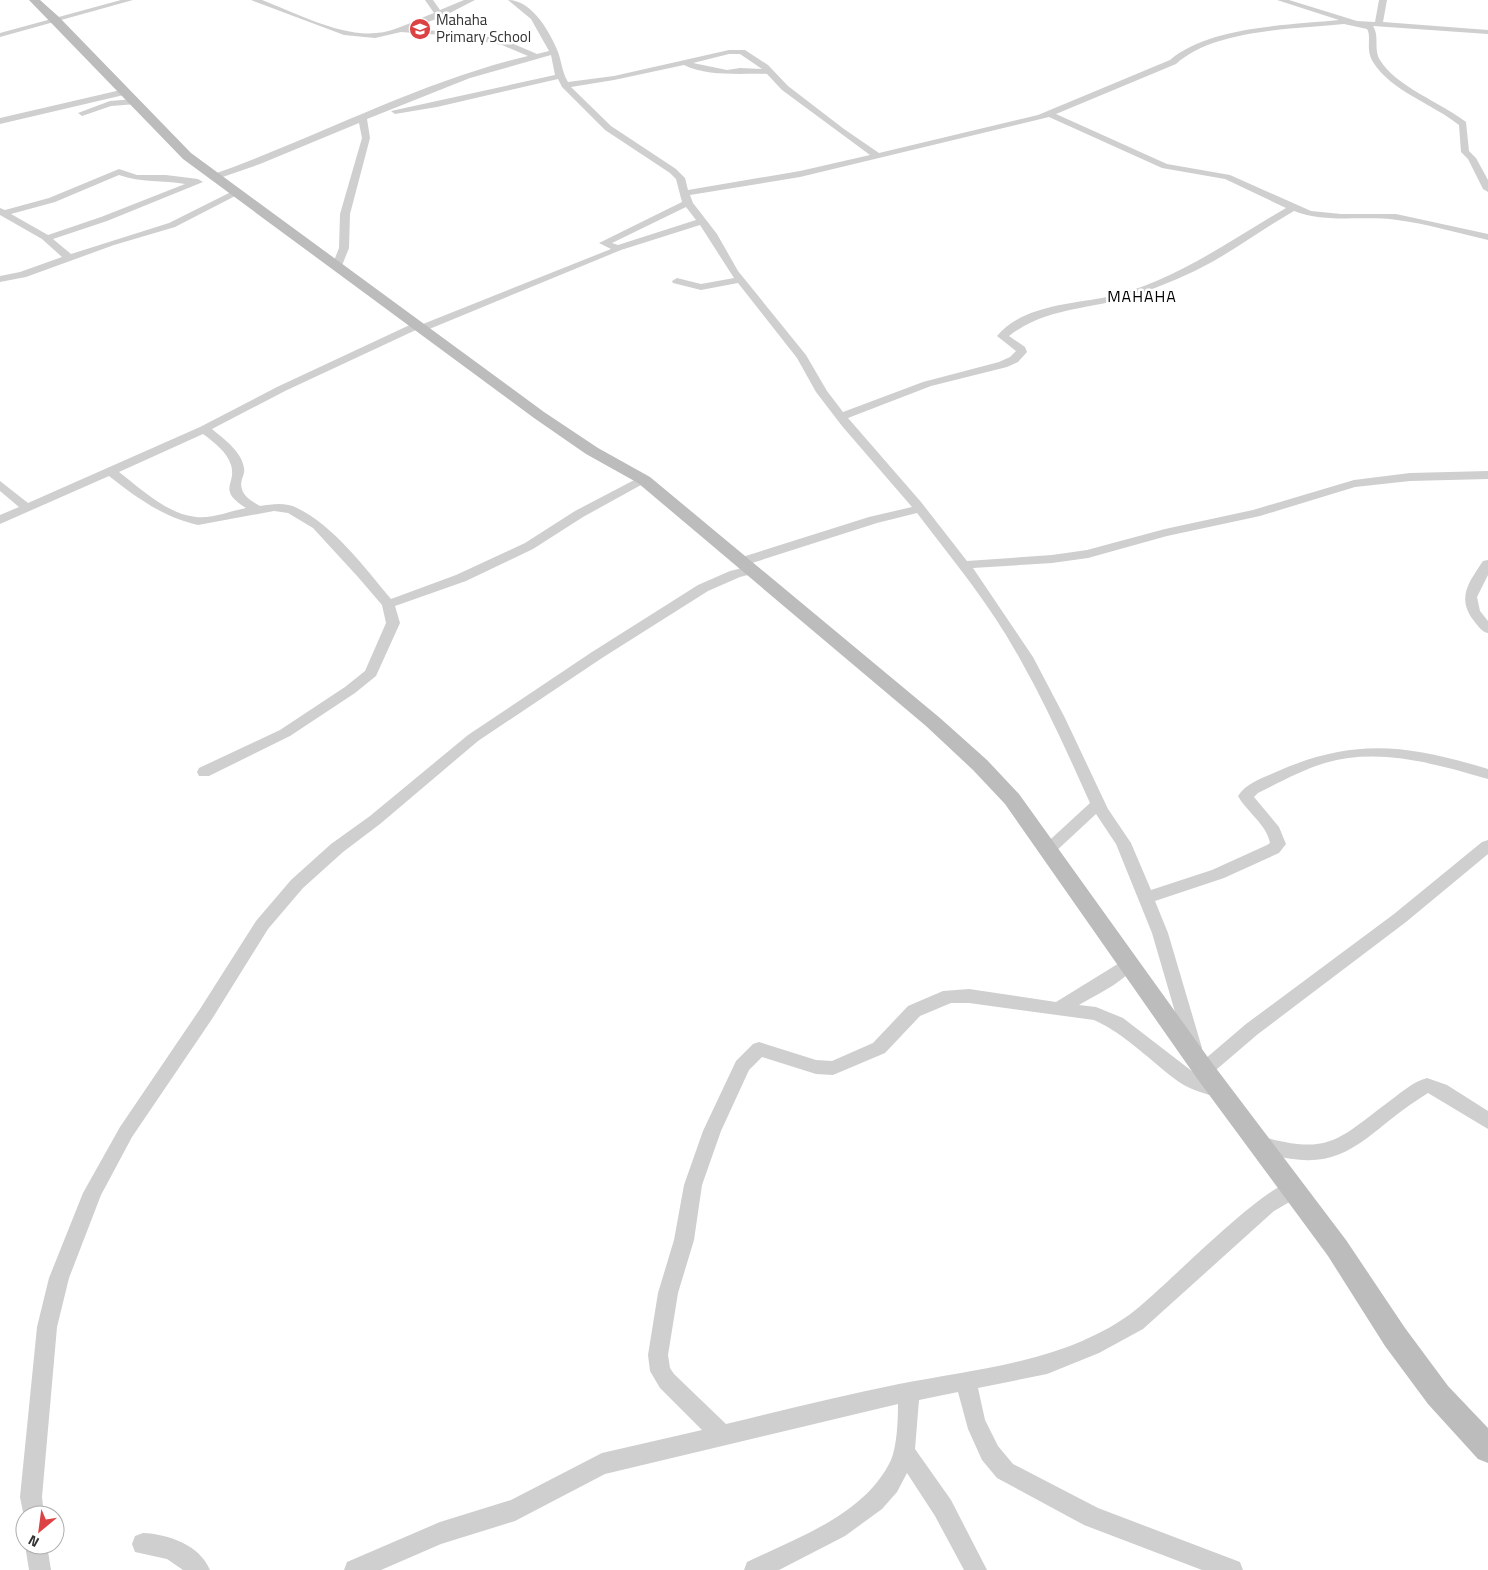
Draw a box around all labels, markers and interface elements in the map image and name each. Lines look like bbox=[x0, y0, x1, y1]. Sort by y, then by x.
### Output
place label: Mahaha Primary School bbox=[436, 8, 531, 48]
school or university icon: Mahaha Primary School bbox=[408, 17, 432, 41]
district label: MAHAHA bbox=[1107, 284, 1177, 308]
north arrow bbox=[15, 1505, 65, 1555]
text: N bbox=[24, 1530, 43, 1553]

